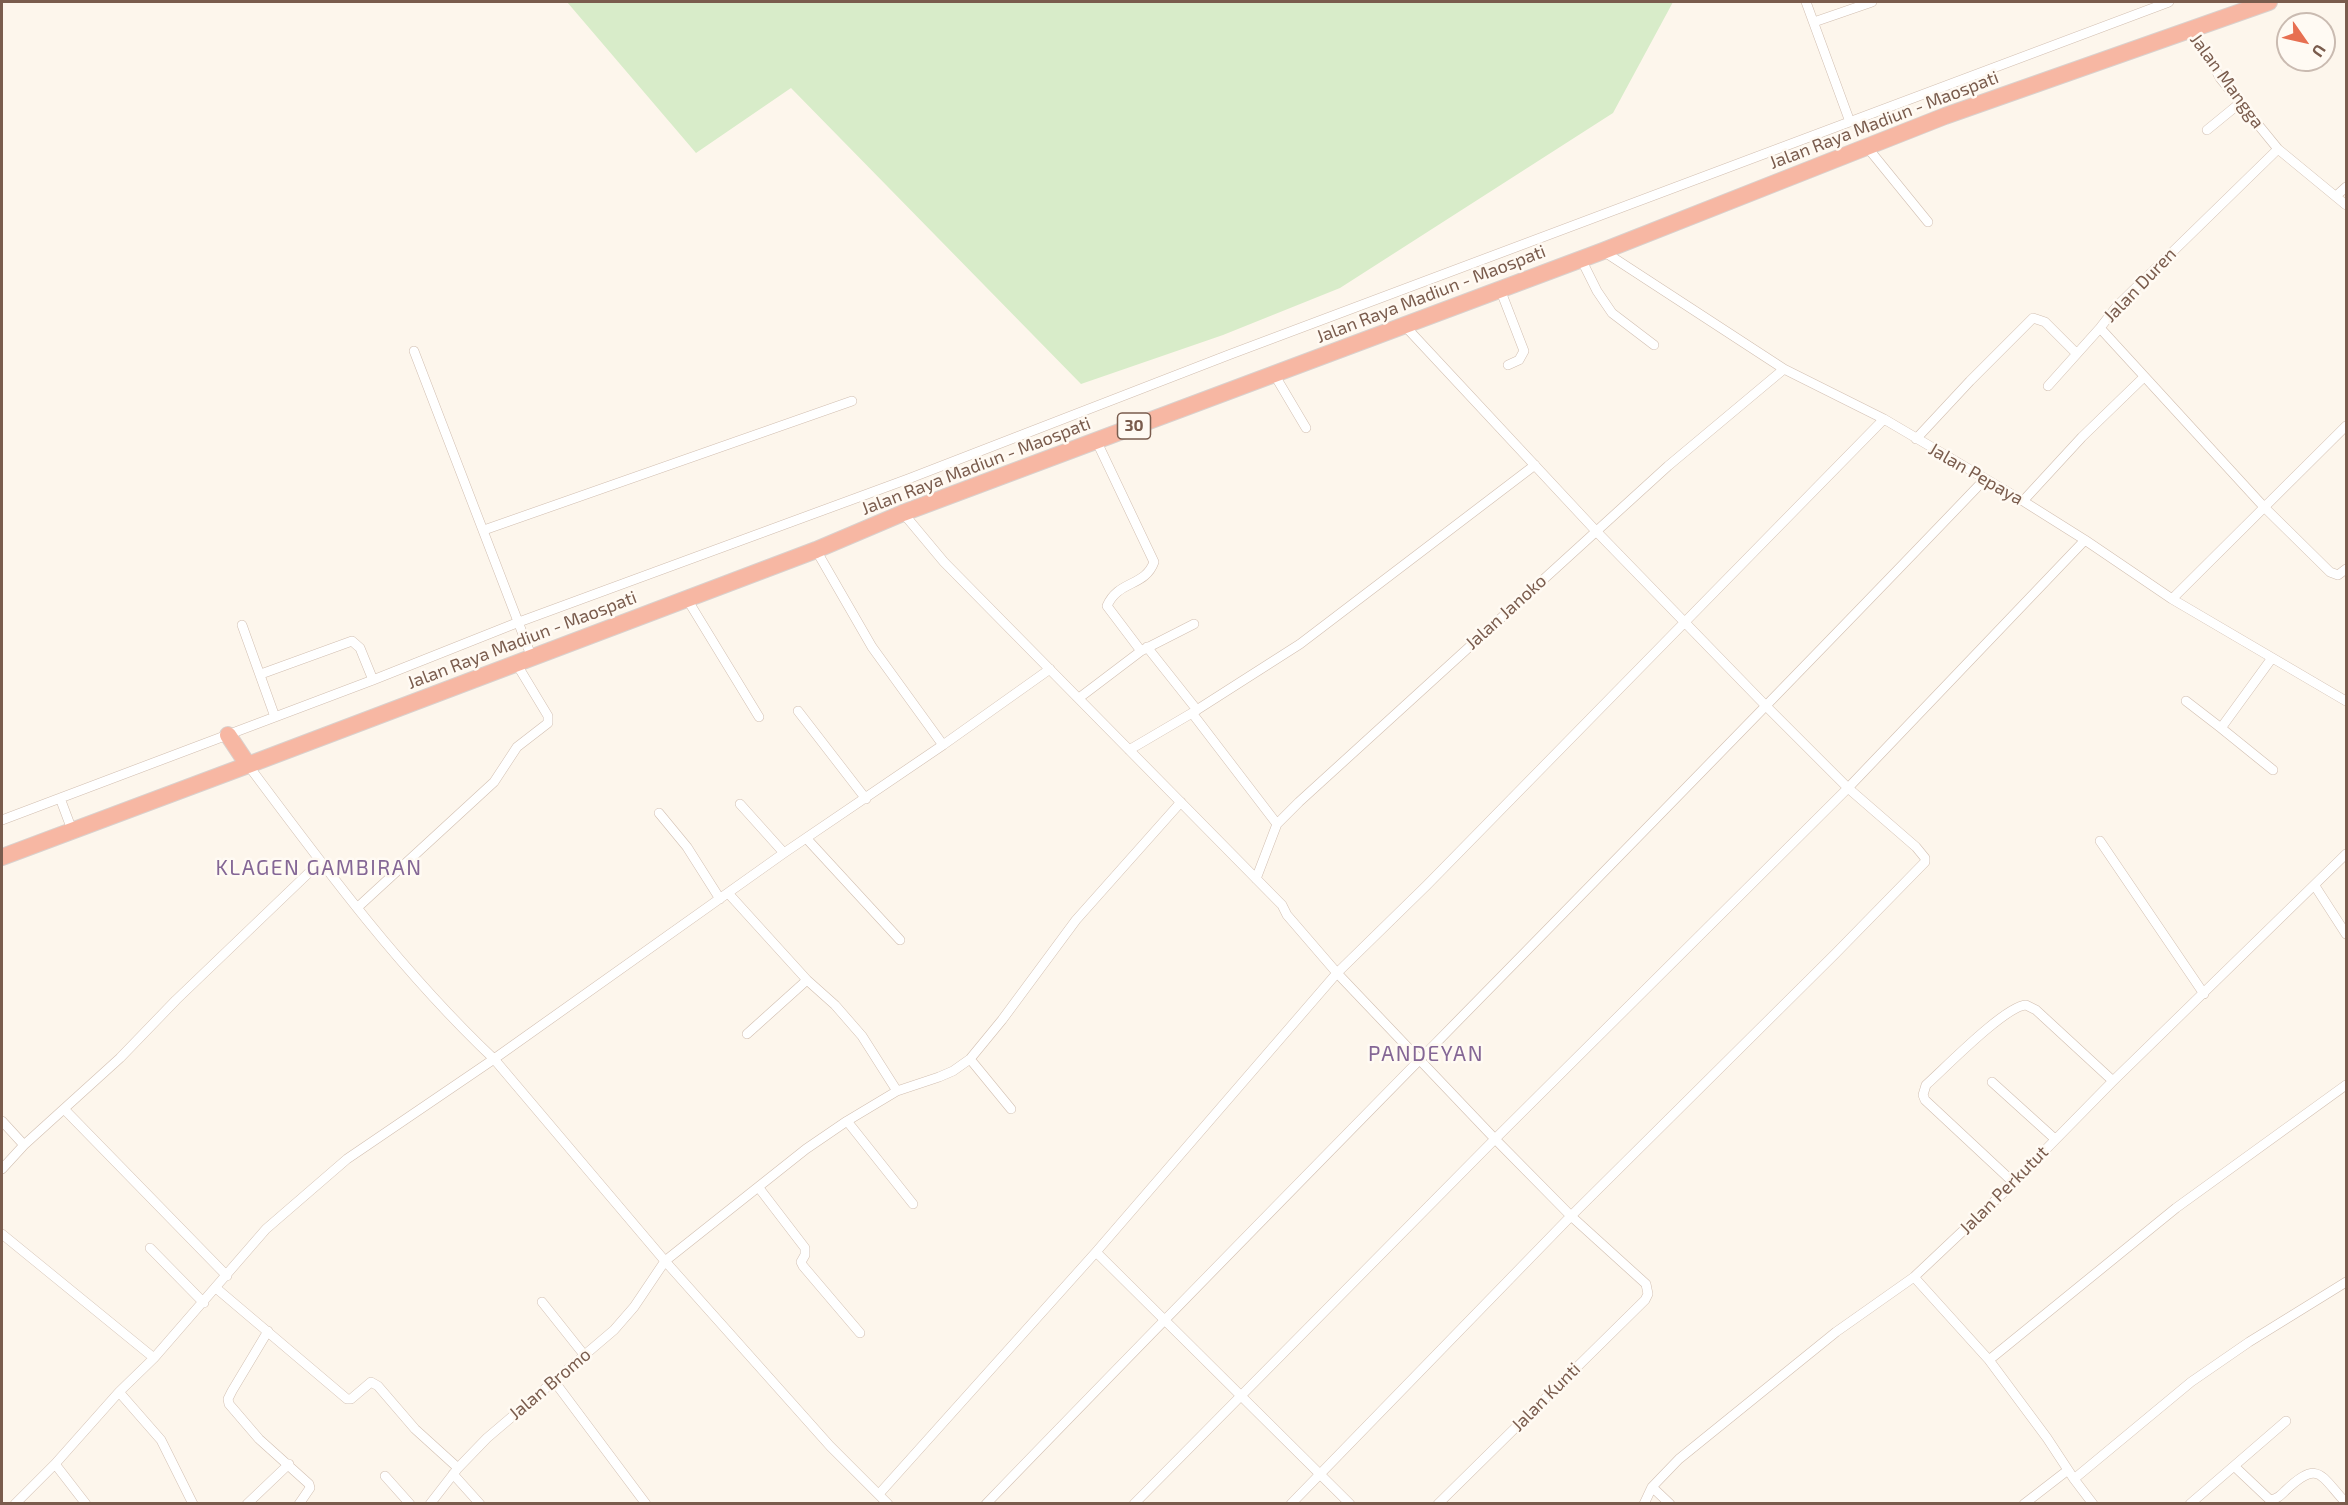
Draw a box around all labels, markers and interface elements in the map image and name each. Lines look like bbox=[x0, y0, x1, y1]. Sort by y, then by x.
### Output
north arrow bbox=[2276, 12, 2336, 72]
street label: Jalan Mangga bbox=[2185, 29, 2269, 133]
text: U bbox=[2309, 41, 2331, 61]
street label: Jalan Raya Madiun - Maospati bbox=[1766, 66, 2002, 174]
street label: Jalan Raya Madiun - Maospati bbox=[1313, 240, 1549, 348]
street label: Jalan Duren bbox=[2099, 243, 2181, 327]
street label: Jalan Raya Madiun - Maospati bbox=[858, 412, 1094, 520]
road number: 30 bbox=[1118, 413, 1150, 439]
street label: Jalan Pepaya bbox=[1925, 438, 2027, 510]
street label: Jalan Janoko bbox=[1461, 570, 1551, 654]
street label: Jalan Raya Madiun - Maospati bbox=[404, 586, 640, 694]
district label: KLAGEN GAMBIRAN bbox=[215, 855, 423, 881]
district label: PANDEYAN bbox=[1368, 1041, 1484, 1067]
street label: Jalan Perkutut bbox=[1955, 1141, 2053, 1239]
street label: Jalan Bromo bbox=[505, 1344, 595, 1424]
street label: Jalan Kunti bbox=[1507, 1358, 1585, 1436]

